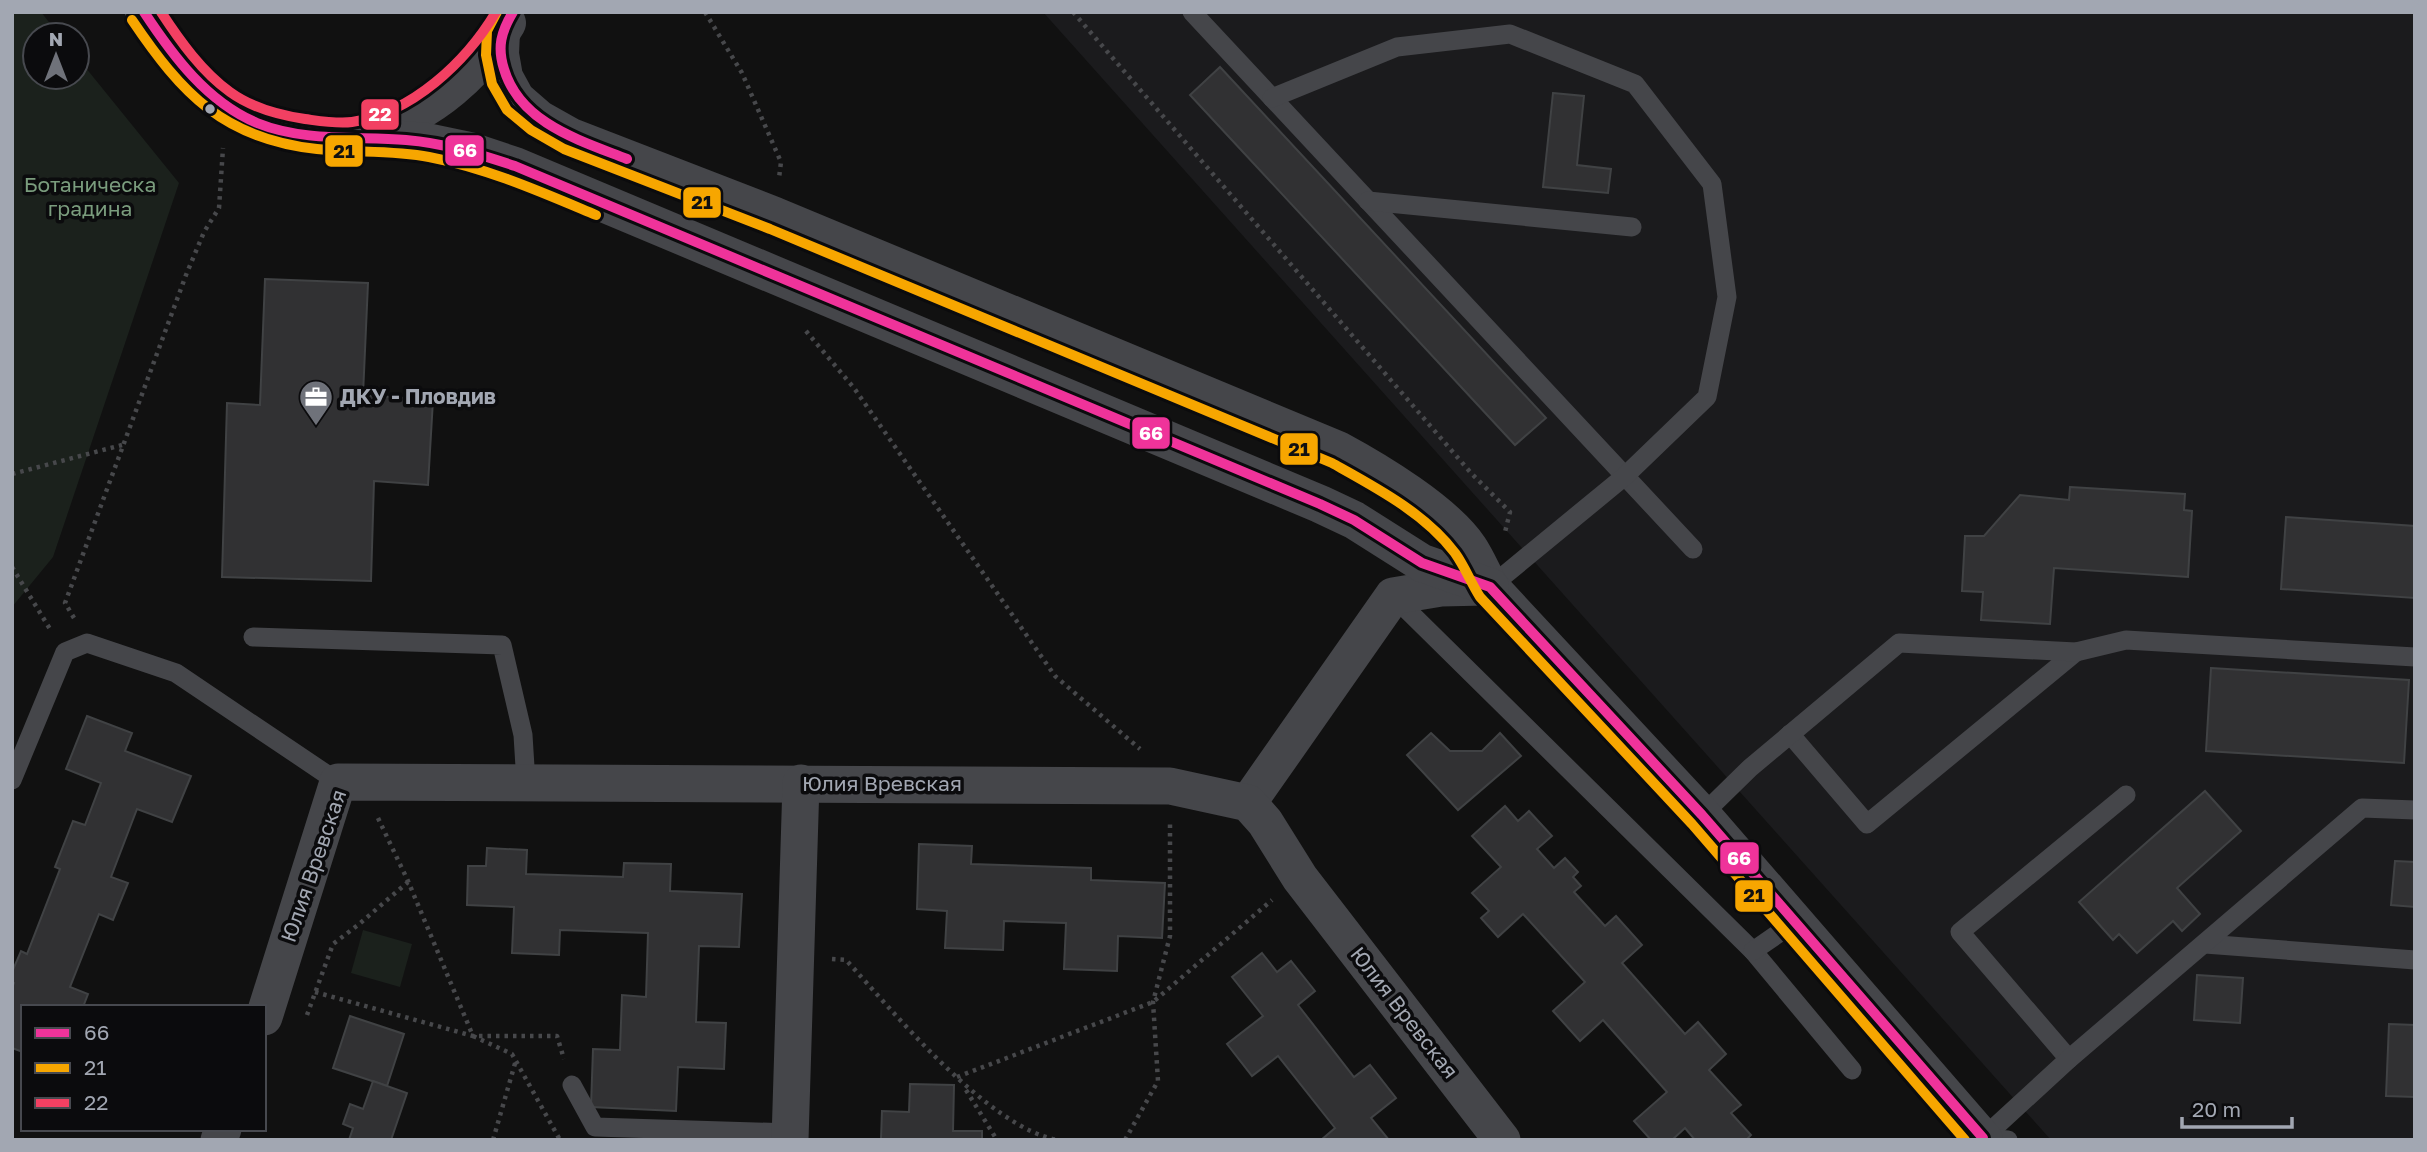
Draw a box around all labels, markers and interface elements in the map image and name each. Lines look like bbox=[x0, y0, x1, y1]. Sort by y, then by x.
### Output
north arrow bbox=[21, 21, 91, 91]
text: N bbox=[49, 27, 63, 50]
line badge: 22 bbox=[360, 98, 400, 131]
unlabelled marker bbox=[203, 102, 217, 116]
text: 22 bbox=[368, 102, 392, 125]
line badge: 21 bbox=[324, 134, 364, 168]
line badge: 66 bbox=[444, 134, 485, 167]
text: 66 bbox=[453, 138, 477, 161]
text: 21 bbox=[333, 139, 355, 162]
park label: Ботаническа градина bbox=[24, 171, 156, 221]
line badge: 21 bbox=[682, 186, 722, 219]
text: 21 bbox=[691, 190, 713, 213]
office icon: ДКУ - Пловдив bbox=[297, 378, 335, 427]
place label: ДКУ - Пловдив bbox=[340, 383, 496, 409]
line badge: 66 bbox=[1131, 416, 1171, 450]
text: 66 bbox=[1139, 421, 1163, 444]
line badge: 21 bbox=[1279, 432, 1319, 466]
text: 21 bbox=[1288, 437, 1310, 460]
street label: Юлия Вревская bbox=[802, 770, 962, 796]
street label: Юлия Вревская bbox=[275, 786, 351, 945]
line badge: 66 bbox=[1719, 841, 1760, 875]
text: 66 bbox=[1727, 846, 1751, 869]
line badge: 21 bbox=[1734, 879, 1774, 913]
text: 21 bbox=[1743, 883, 1765, 906]
street label: Юлия Вревская bbox=[1345, 941, 1464, 1083]
legend bbox=[21, 1005, 266, 1131]
text: 66 bbox=[84, 1019, 109, 1045]
text: 21 bbox=[84, 1054, 106, 1080]
scale bar bbox=[2182, 1086, 2292, 1130]
text: 22 bbox=[84, 1089, 108, 1115]
text: 20 m bbox=[2192, 1096, 2241, 1122]

